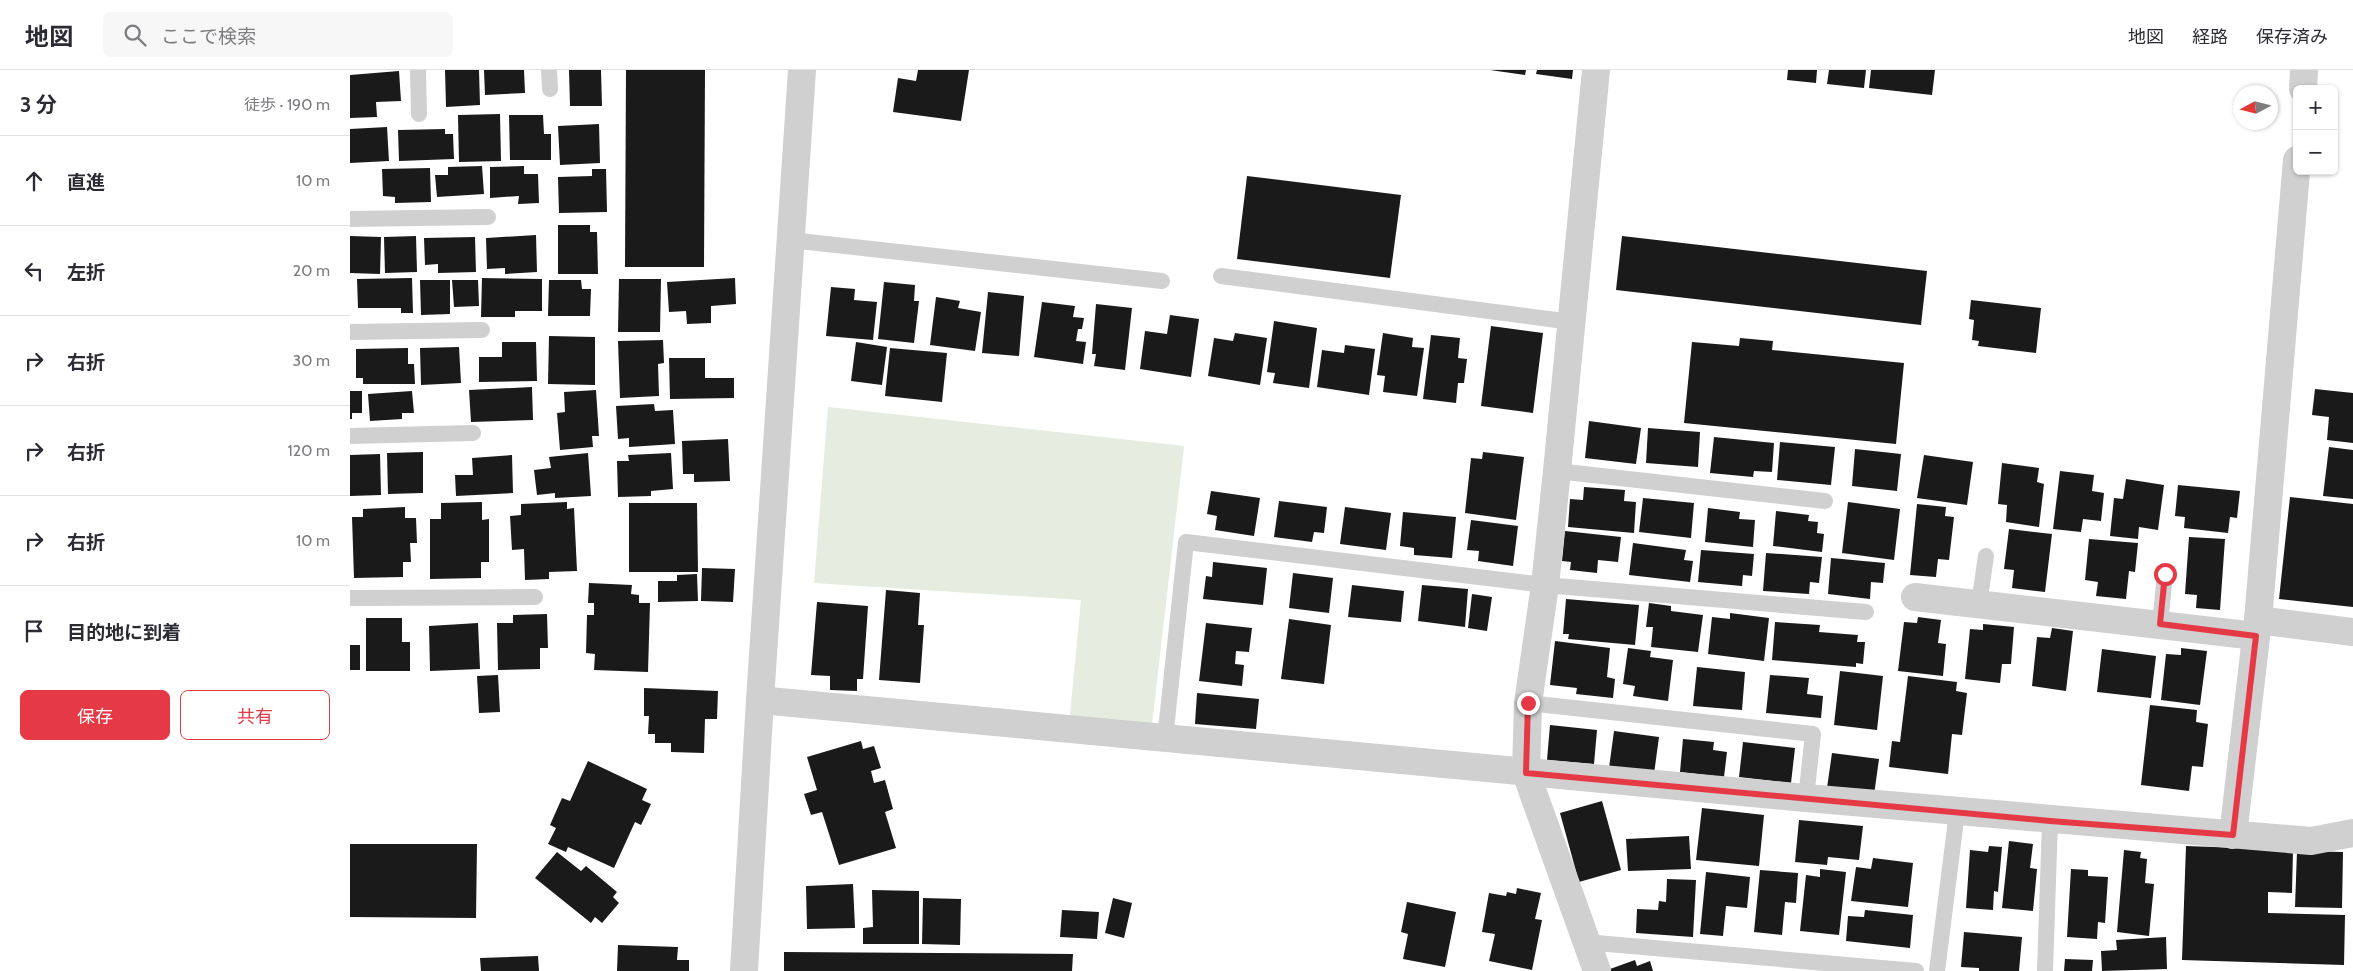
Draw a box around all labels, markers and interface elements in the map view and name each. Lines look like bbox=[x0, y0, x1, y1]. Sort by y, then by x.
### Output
search box bbox=[103, 12, 453, 57]
icon: search bbox=[121, 21, 149, 49]
text: 地図 bbox=[25, 22, 73, 51]
text: ここで検索 bbox=[161, 25, 256, 48]
text: 地図 bbox=[2128, 26, 2164, 48]
text: 経路 bbox=[2192, 26, 2228, 48]
text: 保存済み bbox=[2256, 26, 2328, 48]
north arrow bbox=[2233, 85, 2278, 130]
map controls bbox=[2293, 85, 2338, 175]
button: + bbox=[2293, 85, 2338, 130]
text: 3 分 bbox=[20, 92, 57, 117]
text: 徒歩 · 190 m bbox=[244, 95, 330, 114]
button: − bbox=[2293, 130, 2338, 175]
icon: ahead bbox=[20, 167, 48, 195]
text: 直進 bbox=[67, 171, 105, 194]
text: 10 m bbox=[296, 171, 330, 190]
icon: left bbox=[20, 257, 48, 285]
text: 左折 bbox=[67, 261, 105, 284]
text: 20 m bbox=[293, 261, 330, 280]
icon: right bbox=[20, 347, 48, 375]
text: 右折 bbox=[67, 351, 105, 374]
text: 30 m bbox=[293, 351, 330, 370]
icon: right bbox=[20, 437, 48, 465]
text: 右折 bbox=[67, 441, 105, 464]
text: 120 m bbox=[288, 441, 330, 460]
icon: right bbox=[20, 527, 48, 555]
text: 右折 bbox=[67, 531, 105, 554]
text: 10 m bbox=[296, 531, 330, 550]
route start bbox=[2154, 563, 2177, 586]
icon: arrive bbox=[20, 617, 48, 645]
text: 目的地に到着 bbox=[67, 621, 181, 644]
button: 保存 bbox=[20, 690, 170, 740]
button: 共有 bbox=[180, 690, 330, 740]
route end bbox=[1517, 692, 1540, 715]

